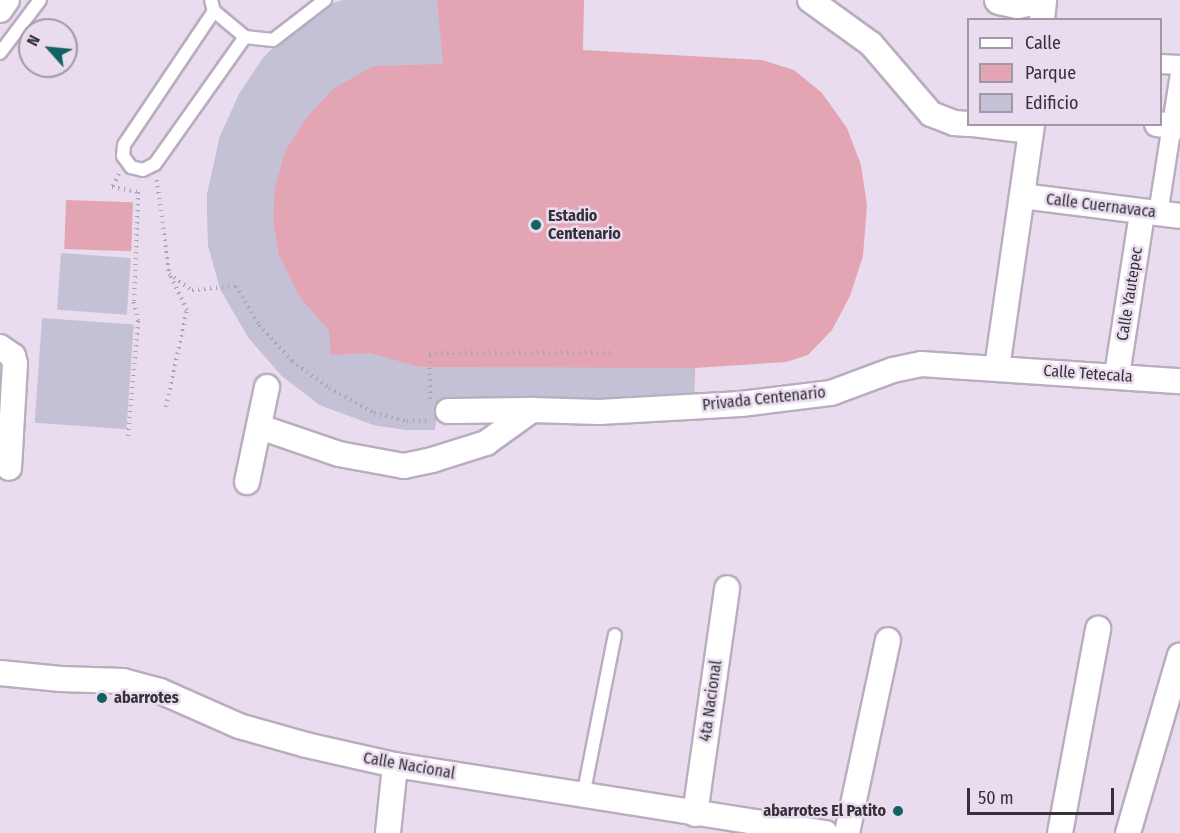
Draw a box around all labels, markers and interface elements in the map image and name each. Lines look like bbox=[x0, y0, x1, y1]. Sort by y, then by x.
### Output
north arrow bbox=[18, 18, 78, 78]
legend bbox=[967, 18, 1162, 126]
text: N bbox=[23, 32, 44, 49]
text: Calle bbox=[1025, 32, 1061, 54]
text: Parque bbox=[1025, 62, 1076, 84]
text: Edificio bbox=[1025, 92, 1078, 114]
street label: Calle Cuernavaca bbox=[1045, 190, 1157, 222]
place label: Estadio Centenario bbox=[548, 206, 621, 244]
marker: Estadio Centenario bbox=[529, 218, 543, 232]
street label: Calle Yautepec bbox=[1113, 246, 1147, 342]
street label: Calle Tetecala bbox=[1043, 361, 1133, 387]
street label: Privada Centenario bbox=[701, 383, 827, 415]
street label: 4ta Nacional bbox=[696, 659, 726, 743]
place label: abarrotes bbox=[114, 688, 179, 708]
marker: abarrotes bbox=[95, 691, 109, 705]
street label: Calle Nacional bbox=[362, 748, 456, 784]
scale bar bbox=[970, 776, 1117, 814]
text: 50 m bbox=[978, 787, 1014, 809]
place label: abarrotes El Patito bbox=[763, 801, 886, 821]
marker: abarrotes El Patito bbox=[891, 804, 905, 818]

